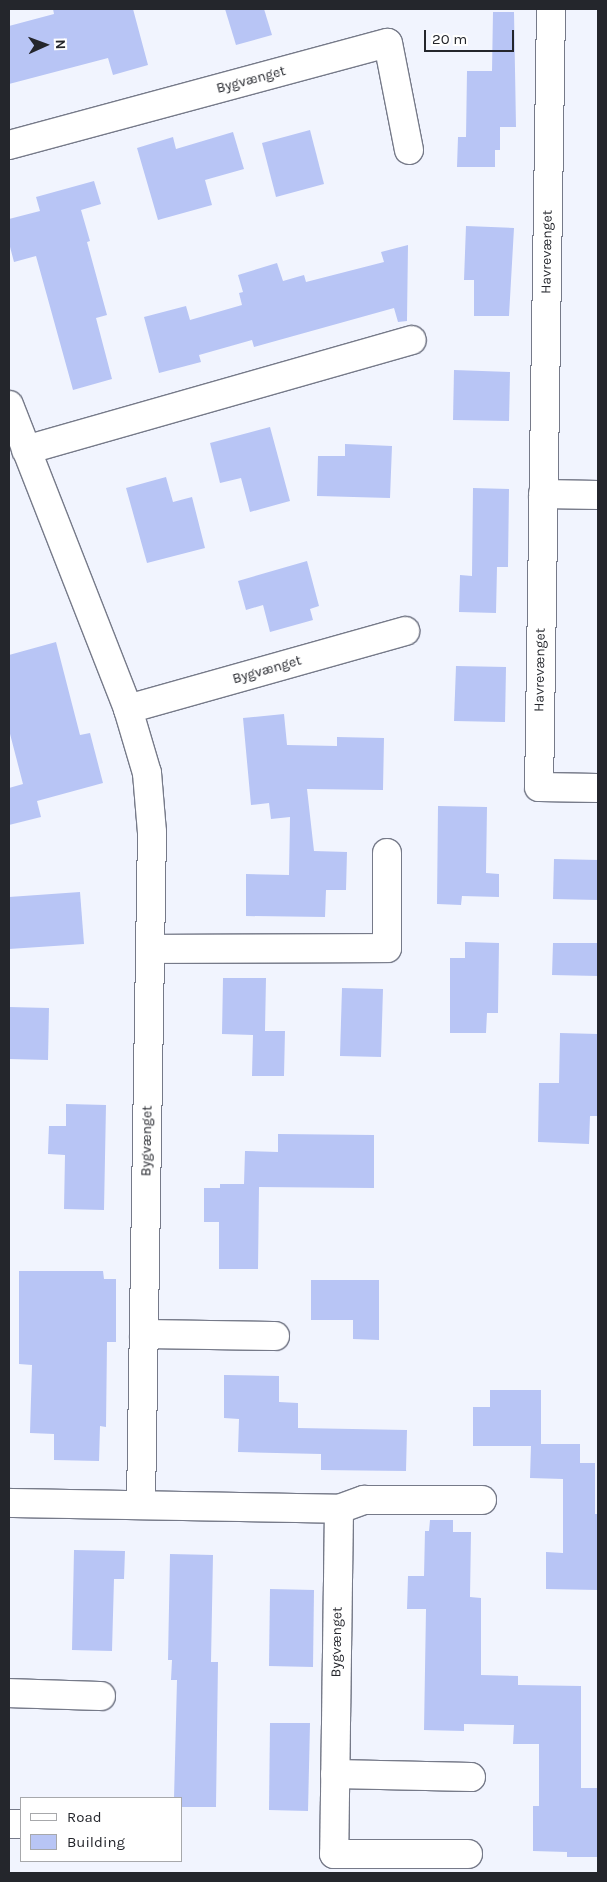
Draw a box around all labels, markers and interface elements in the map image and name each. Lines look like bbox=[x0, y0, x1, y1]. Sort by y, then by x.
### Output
north arrow bbox=[20, 20, 70, 70]
scale bar bbox=[427, 20, 517, 52]
text: 20 m bbox=[432, 30, 467, 48]
text: N bbox=[52, 39, 69, 50]
street label: Bygvænget bbox=[215, 63, 287, 97]
street label: Havrevænget bbox=[538, 210, 556, 294]
street label: Havrevænget bbox=[531, 628, 549, 712]
street label: Bygvænget bbox=[231, 652, 303, 688]
street label: Bygvænget bbox=[138, 1106, 156, 1176]
street label: Bygvænget bbox=[328, 1607, 346, 1677]
legend bbox=[20, 1797, 182, 1862]
text: Road bbox=[67, 1808, 102, 1826]
text: Building bbox=[67, 1833, 125, 1851]

